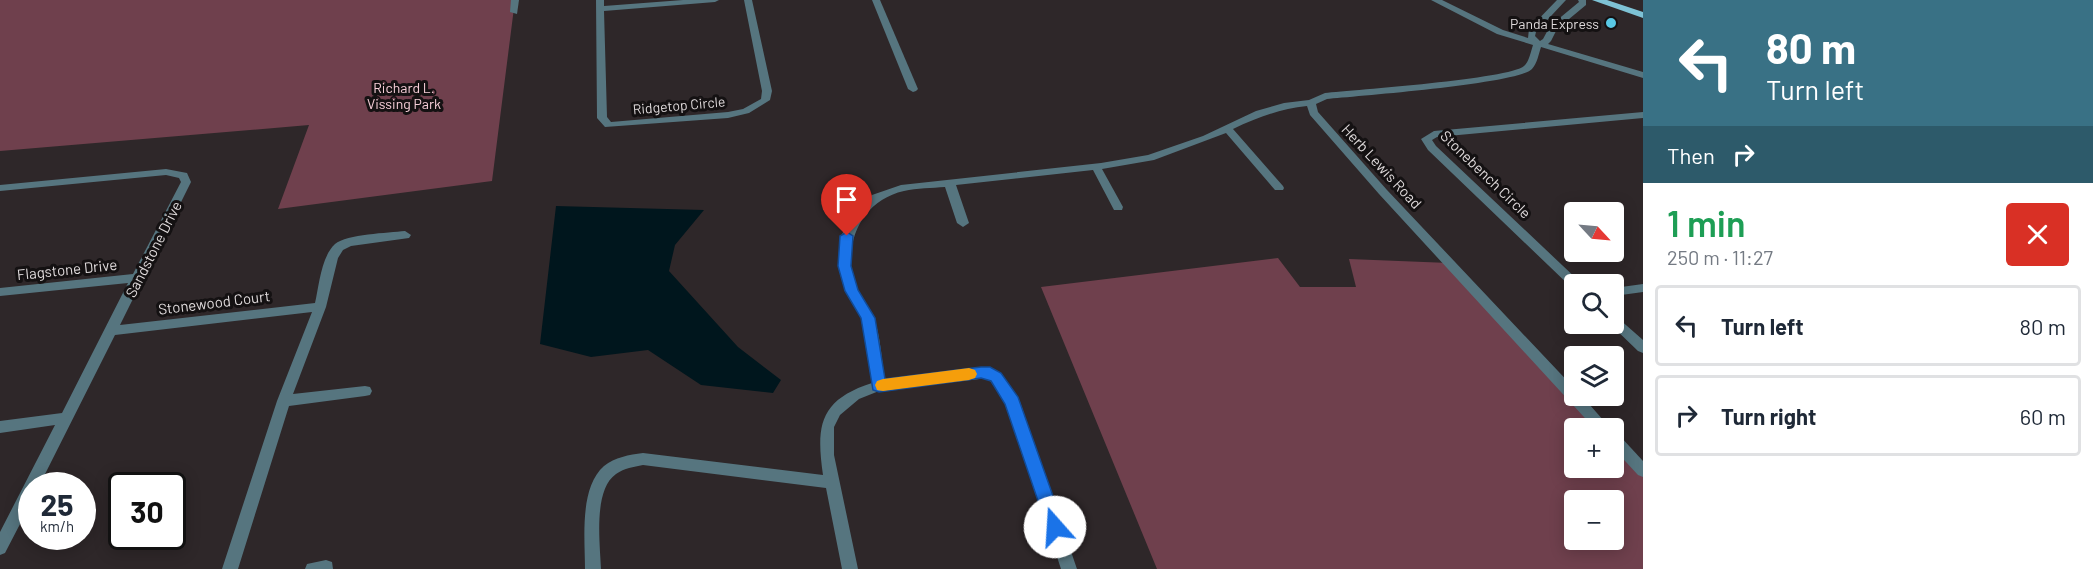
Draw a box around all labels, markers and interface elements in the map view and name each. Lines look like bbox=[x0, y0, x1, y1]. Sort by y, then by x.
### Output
place label: Panda Express bbox=[1510, 15, 1599, 32]
marker: Panda Express bbox=[1604, 16, 1618, 30]
text: 80 m bbox=[1766, 22, 1856, 72]
icon: left bbox=[1667, 24, 1745, 102]
text: Turn left bbox=[1766, 73, 1864, 105]
park label: Richard L. Vissing Park bbox=[367, 79, 441, 112]
street label: Ridgetop Circle bbox=[632, 92, 726, 118]
street label: Herb Lewis Road bbox=[1338, 120, 1426, 212]
street label: Stonebench Circle bbox=[1437, 126, 1535, 222]
icon: right bbox=[1727, 138, 1760, 171]
text: Then bbox=[1667, 142, 1715, 168]
pin bbox=[821, 174, 872, 236]
icon: arrive bbox=[830, 183, 863, 216]
street label: Sandstone Drive bbox=[121, 198, 185, 300]
text: 1 min bbox=[1667, 201, 1746, 244]
north arrow bbox=[1564, 202, 1624, 262]
map controls bbox=[1564, 202, 1624, 550]
button: close bbox=[2006, 203, 2069, 266]
text: 250 m · 11:27 bbox=[1667, 245, 1773, 269]
street label: Flagstone Drive bbox=[16, 255, 118, 283]
button: search bbox=[1564, 274, 1624, 334]
street label: Stonewood Court bbox=[157, 286, 271, 318]
icon: left bbox=[1670, 309, 1703, 342]
text: Turn left bbox=[1721, 313, 1804, 339]
text: 80 m bbox=[2020, 313, 2066, 339]
button: layers bbox=[1564, 346, 1624, 406]
icon: right bbox=[1670, 399, 1703, 432]
text: Turn right bbox=[1721, 403, 1816, 429]
text: 60 m bbox=[2020, 403, 2066, 429]
button: + bbox=[1564, 418, 1624, 478]
speed limit sign: 30 bbox=[108, 472, 186, 550]
text: 25 bbox=[41, 486, 73, 522]
button: − bbox=[1564, 490, 1624, 550]
position arrow bbox=[1023, 495, 1087, 559]
text: km/h bbox=[40, 517, 74, 535]

